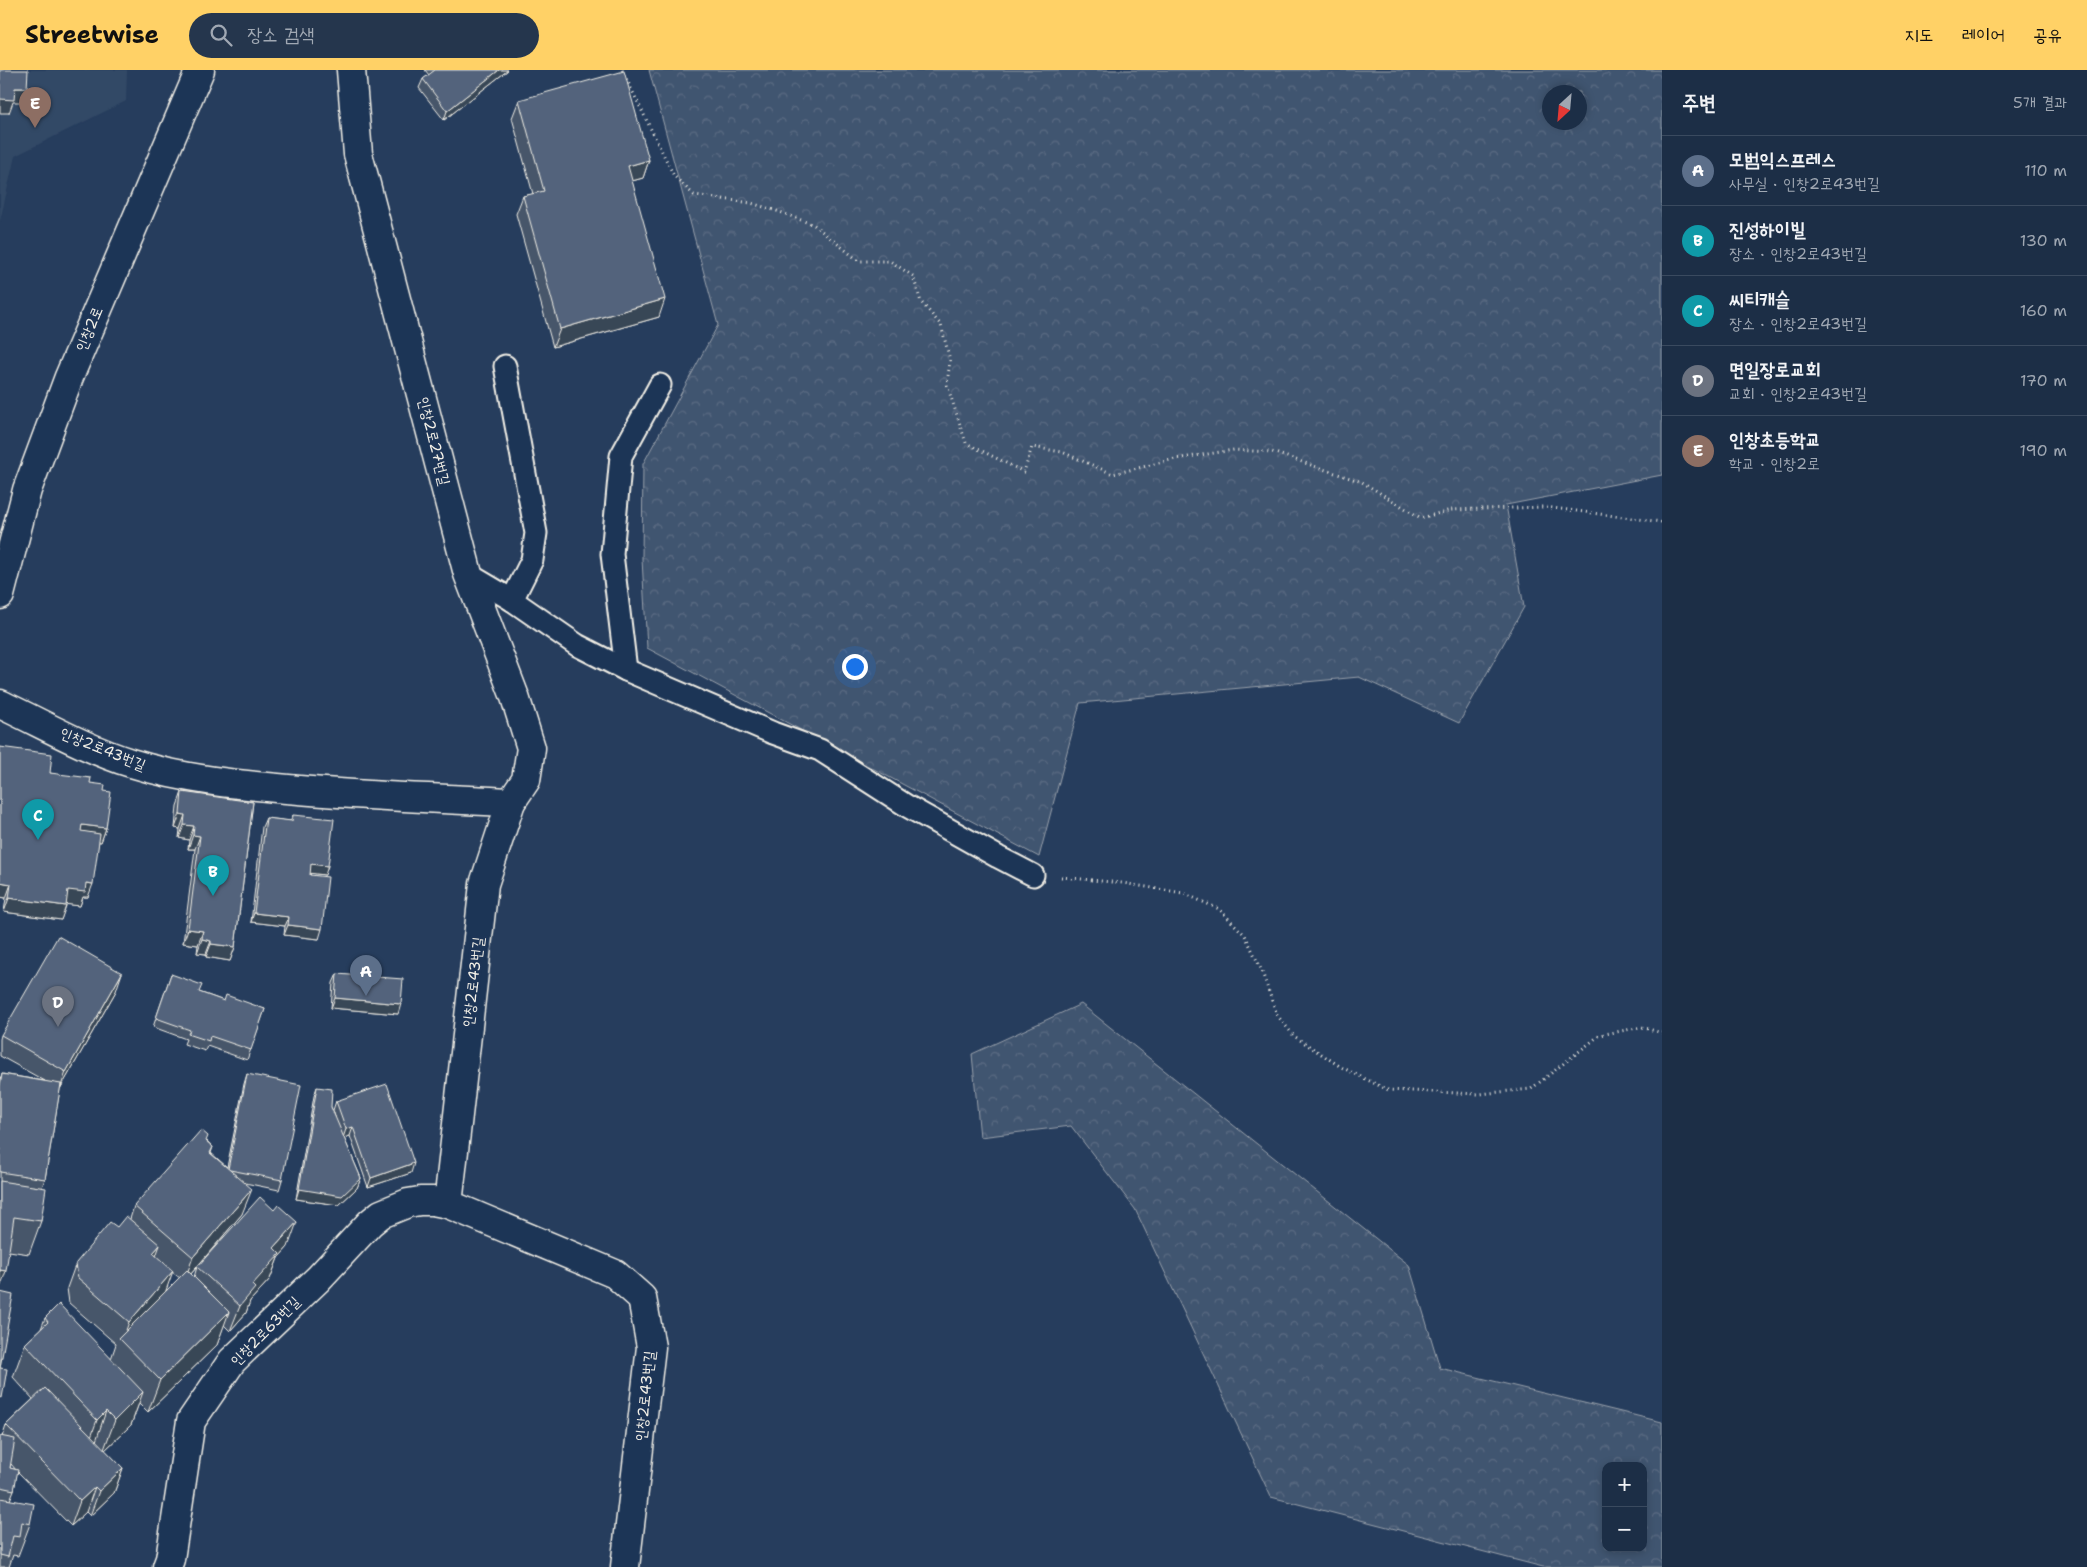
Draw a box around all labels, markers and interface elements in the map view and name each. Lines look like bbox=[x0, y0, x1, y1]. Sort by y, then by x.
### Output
search box bbox=[189, 13, 539, 58]
text: Streetwise bbox=[25, 19, 159, 51]
icon: search bbox=[207, 21, 235, 49]
text: 장소 검색 bbox=[247, 22, 315, 47]
text: 지도 bbox=[1905, 23, 1934, 47]
text: 레이어 bbox=[1962, 23, 2005, 47]
text: 공유 bbox=[2033, 23, 2062, 47]
north arrow bbox=[1542, 85, 1587, 130]
pin: E bbox=[19, 87, 51, 128]
text: 주변 bbox=[1682, 89, 1716, 117]
text: 5개 결과 bbox=[2013, 92, 2067, 113]
text: 모범익스프레스 bbox=[1729, 147, 1836, 172]
text: A bbox=[1692, 160, 1704, 181]
text: 110 m bbox=[2024, 160, 2067, 181]
text: 사무실 · 인창2로43번길 bbox=[1729, 173, 1880, 194]
text: 진성하이빌 bbox=[1729, 217, 1805, 242]
text: B bbox=[1693, 230, 1703, 251]
text: 130 m bbox=[2020, 230, 2067, 251]
text: 장소 · 인창2로43번길 bbox=[1729, 243, 1867, 264]
text: 씨티캐슬 bbox=[1729, 287, 1790, 312]
text: C bbox=[1693, 300, 1703, 321]
text: 160 m bbox=[2020, 300, 2067, 321]
street label: 인창2로 bbox=[71, 304, 107, 354]
text: 장소 · 인창2로43번길 bbox=[1729, 313, 1867, 334]
text: 면일장로교회 bbox=[1729, 357, 1821, 382]
text: D bbox=[1692, 370, 1704, 391]
text: 170 m bbox=[2020, 370, 2067, 391]
text: 교회 · 인창2로43번길 bbox=[1729, 383, 1867, 404]
street label: 인창2로27번길 bbox=[413, 395, 455, 487]
text: 인창초등학교 bbox=[1729, 427, 1821, 452]
text: E bbox=[1693, 440, 1703, 461]
text: 190 m bbox=[2020, 440, 2067, 461]
text: 학교 · 인창2로 bbox=[1729, 453, 1820, 474]
your location bbox=[842, 654, 868, 680]
street label: 인창2로43번길 bbox=[57, 723, 149, 775]
pin: C bbox=[22, 799, 54, 840]
pin: B bbox=[197, 855, 229, 896]
street label: 인창2로43번길 bbox=[458, 936, 488, 1028]
pin: A bbox=[350, 955, 382, 996]
pin: D bbox=[42, 986, 74, 1027]
street label: 인창2로63번길 bbox=[226, 1292, 304, 1370]
street label: 인창2로43번길 bbox=[630, 1350, 660, 1442]
map controls bbox=[1602, 1462, 1647, 1552]
button: + bbox=[1602, 1462, 1647, 1507]
button: − bbox=[1602, 1507, 1647, 1552]

